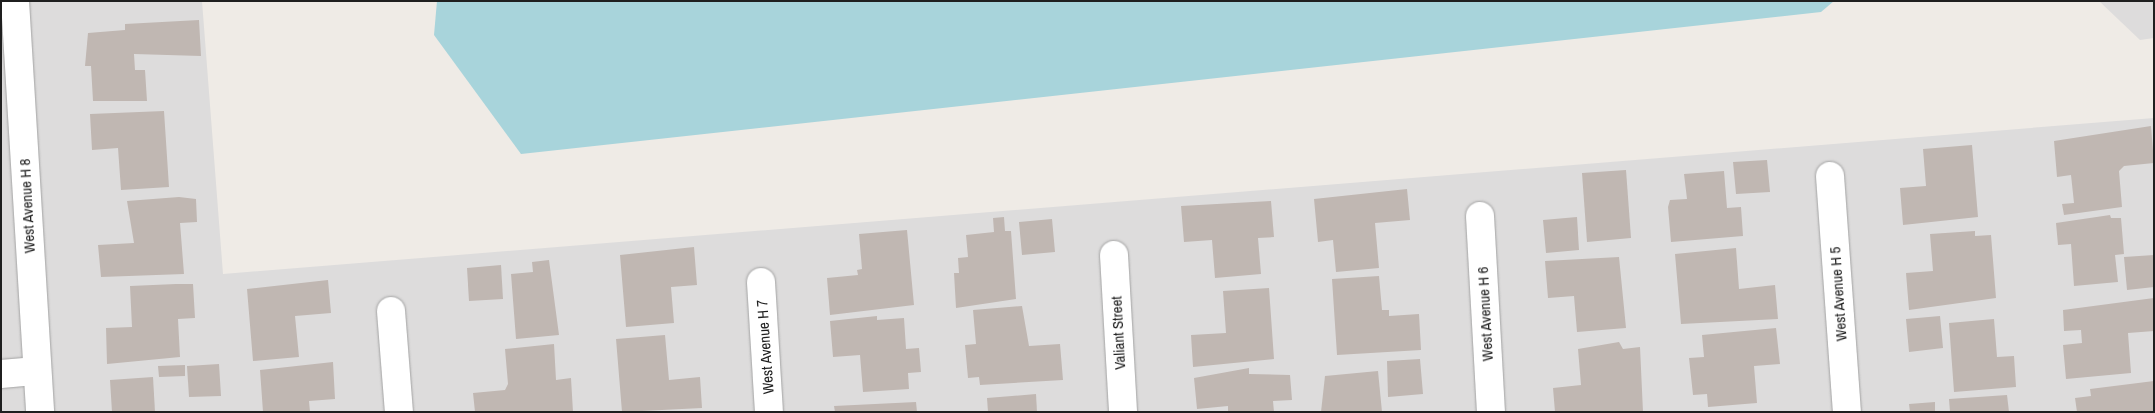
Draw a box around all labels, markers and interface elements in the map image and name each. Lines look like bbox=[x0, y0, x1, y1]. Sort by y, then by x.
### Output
street label: West Avenue H 8 bbox=[16, 158, 38, 254]
street label: West Avenue H 5 bbox=[1826, 246, 1850, 342]
street label: West Avenue H 6 bbox=[1474, 266, 1496, 362]
street label: Valiant Street bbox=[1107, 296, 1129, 370]
street label: West Avenue H 7 bbox=[753, 299, 777, 395]

